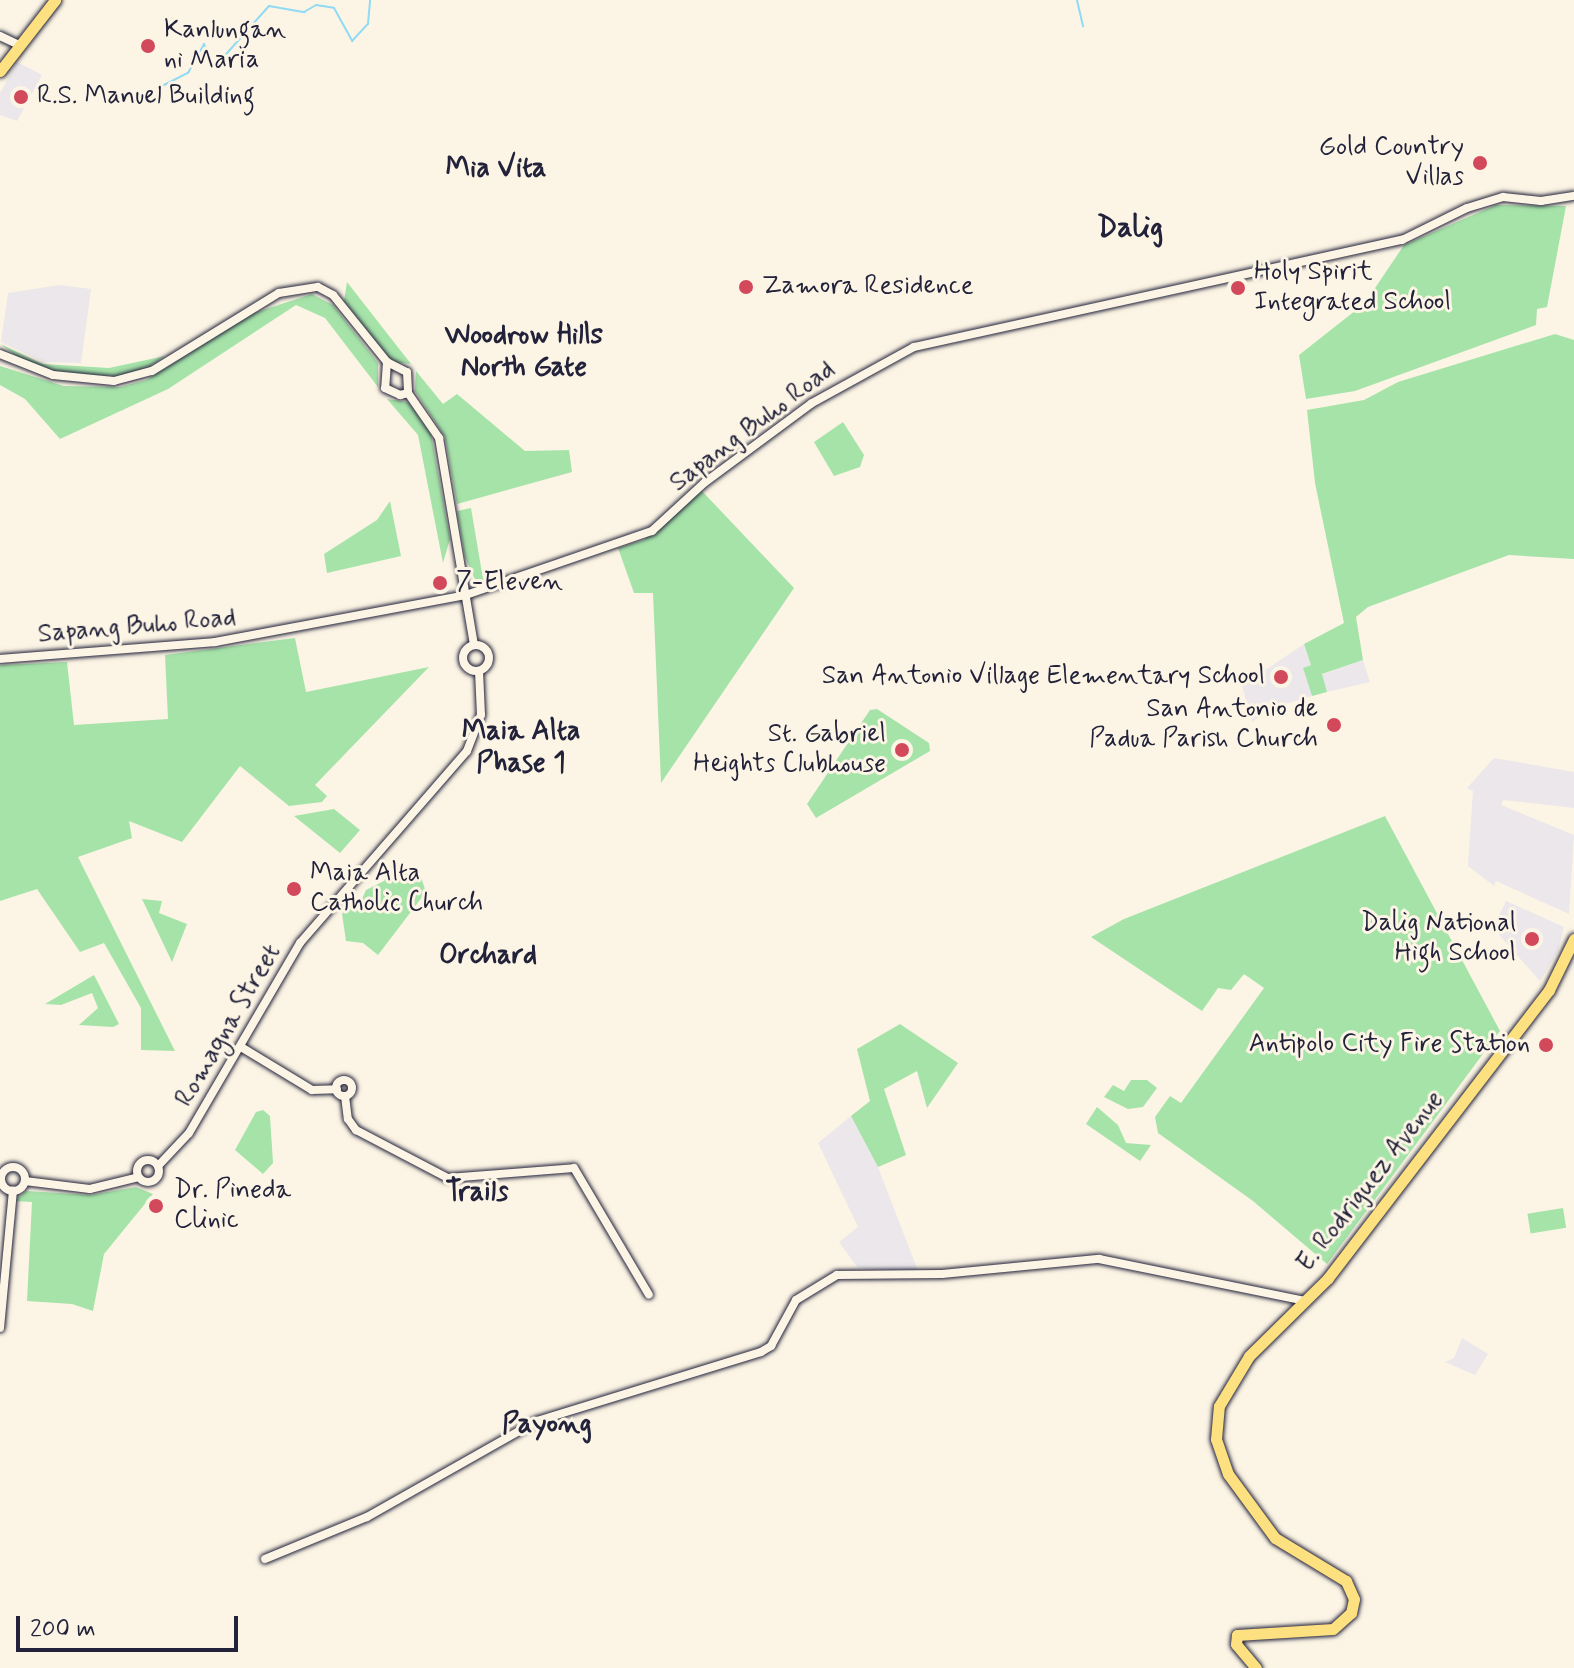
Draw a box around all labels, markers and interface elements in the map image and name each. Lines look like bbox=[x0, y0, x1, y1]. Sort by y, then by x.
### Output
place label: Kanlungan ni Maria bbox=[164, 15, 286, 76]
marker: Kanlungan ni Maria bbox=[139, 37, 157, 55]
place label: R.S. Manuel Building bbox=[37, 81, 255, 113]
marker: R.S. Manuel Building bbox=[12, 88, 30, 106]
place label: Gold Country Villas bbox=[1319, 132, 1464, 194]
district label: Mia Vita bbox=[446, 152, 546, 186]
marker: Gold Country Villas bbox=[1471, 154, 1489, 172]
district label: Dalig bbox=[1097, 210, 1163, 246]
place label: Holy Spirit Integrated School bbox=[1254, 257, 1451, 318]
place label: Zamora Residence bbox=[762, 271, 974, 303]
marker: Zamora Residence bbox=[737, 278, 755, 296]
marker: Holy Spirit Integrated School bbox=[1229, 279, 1247, 297]
district label: Woodrow Hills North Gate bbox=[444, 319, 604, 385]
street label: Sapang Buho Road bbox=[664, 355, 842, 499]
place label: 7-Eleven bbox=[456, 567, 563, 599]
marker: 7-Eleven bbox=[431, 574, 449, 592]
street label: Sapang Buho Road bbox=[36, 603, 238, 651]
place label: San Antonio Village Elementary School bbox=[828, 661, 1265, 693]
marker: San Antonio Village Elementary School bbox=[1272, 668, 1290, 686]
place label: San Antonio de Padua Parish Church bbox=[1089, 694, 1318, 756]
district label: Maia Alta Phase 1 bbox=[462, 715, 580, 781]
marker: San Antonio de Padua Parish Church bbox=[1325, 716, 1343, 734]
place label: St. Gabriel Heights Clubhouse bbox=[688, 719, 886, 780]
marker: St. Gabriel Heights Clubhouse bbox=[893, 741, 911, 759]
place label: Maia Alta Catholic Church bbox=[310, 858, 490, 920]
marker: Maia Alta Catholic Church bbox=[285, 880, 303, 898]
place label: Dalig National High School bbox=[1362, 908, 1516, 970]
marker: Dalig National High School bbox=[1523, 930, 1541, 948]
street label: Romagna Street bbox=[169, 937, 289, 1115]
district label: Orchard bbox=[439, 939, 537, 973]
place label: Antipolo City Fire Station bbox=[1259, 1029, 1530, 1061]
marker: Antipolo City Fire Station bbox=[1537, 1036, 1555, 1054]
street label: E. Rodriguez Avenue bbox=[1289, 1083, 1453, 1281]
place label: Dr. Pineda Clinic bbox=[174, 1175, 291, 1236]
district label: Trails bbox=[446, 1176, 508, 1210]
marker: Dr. Pineda Clinic bbox=[145, 1195, 167, 1217]
district label: Payong bbox=[502, 1408, 592, 1442]
scale bar bbox=[20, 1600, 242, 1650]
text: 200 m bbox=[30, 1614, 96, 1645]

